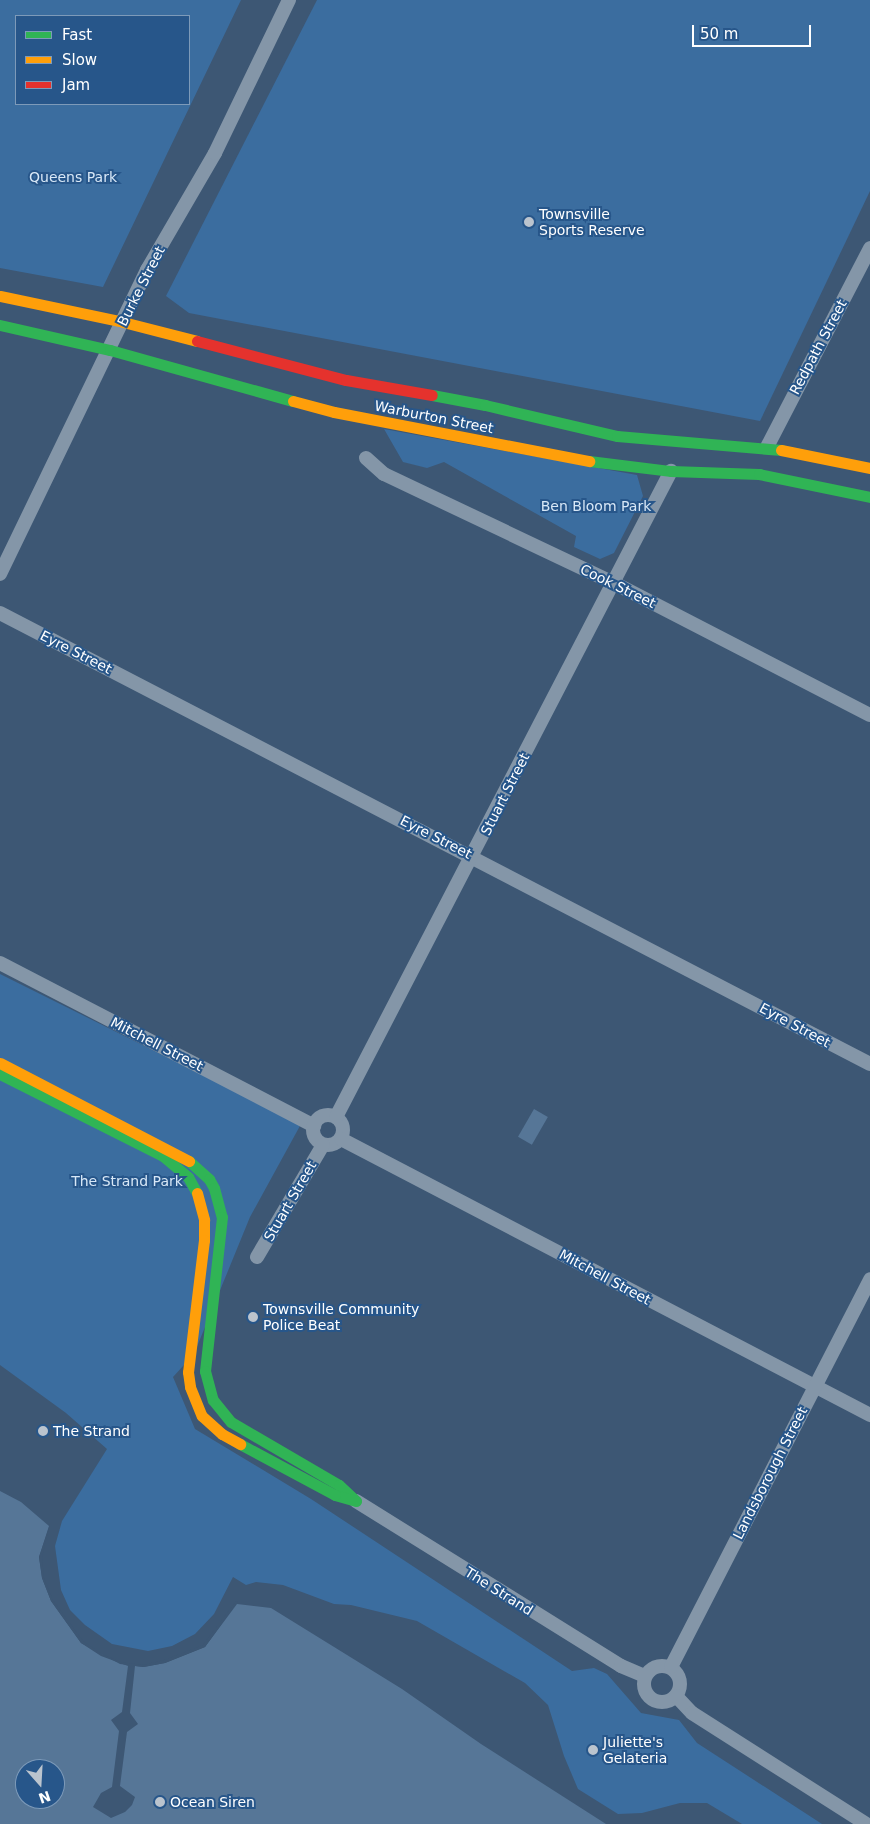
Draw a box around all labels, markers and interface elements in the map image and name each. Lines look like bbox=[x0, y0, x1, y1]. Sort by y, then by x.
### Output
legend bbox=[15, 15, 190, 105]
scale bar bbox=[695, 15, 814, 47]
text: 50 m bbox=[700, 25, 738, 43]
text: Fast bbox=[62, 26, 92, 44]
text: Slow bbox=[62, 51, 97, 69]
text: Jam bbox=[62, 76, 90, 94]
park label: Queens Park bbox=[29, 169, 117, 185]
place label: Townsville Sports Reserve bbox=[539, 206, 645, 238]
marker: Townsville Sports Reserve bbox=[523, 216, 535, 228]
street label: Burke Street bbox=[114, 243, 168, 329]
street label: Redpath Street bbox=[786, 297, 850, 397]
street label: Warburton Street bbox=[373, 397, 495, 437]
park label: Ben Bloom Park bbox=[541, 498, 651, 514]
street label: Cook Street bbox=[577, 560, 659, 612]
street label: Eyre Street bbox=[37, 627, 115, 677]
street label: Stuart Street bbox=[477, 750, 533, 838]
street label: Eyre Street bbox=[397, 812, 475, 862]
street label: Eyre Street bbox=[757, 999, 833, 1051]
street label: Mitchell Street bbox=[108, 1013, 206, 1075]
street label: Stuart Street bbox=[260, 1158, 320, 1244]
park label: The Strand Park bbox=[71, 1173, 183, 1189]
street label: Mitchell Street bbox=[556, 1246, 654, 1308]
place label: Townsville Community Police Beat bbox=[263, 1301, 419, 1334]
marker: Townsville Community Police Beat bbox=[247, 1311, 259, 1323]
street label: Landsborough Street bbox=[729, 1404, 811, 1542]
place label: The Strand bbox=[53, 1423, 130, 1439]
marker: The Strand bbox=[37, 1425, 49, 1437]
street label: The Strand bbox=[462, 1563, 536, 1619]
place label: Juliette's Gelateria bbox=[603, 1734, 667, 1766]
marker: Juliette's Gelateria bbox=[587, 1744, 599, 1756]
north arrow bbox=[15, 1759, 65, 1809]
text: N bbox=[36, 1788, 53, 1807]
place label: Ocean Siren bbox=[170, 1794, 255, 1810]
marker: Ocean Siren bbox=[154, 1796, 166, 1808]

